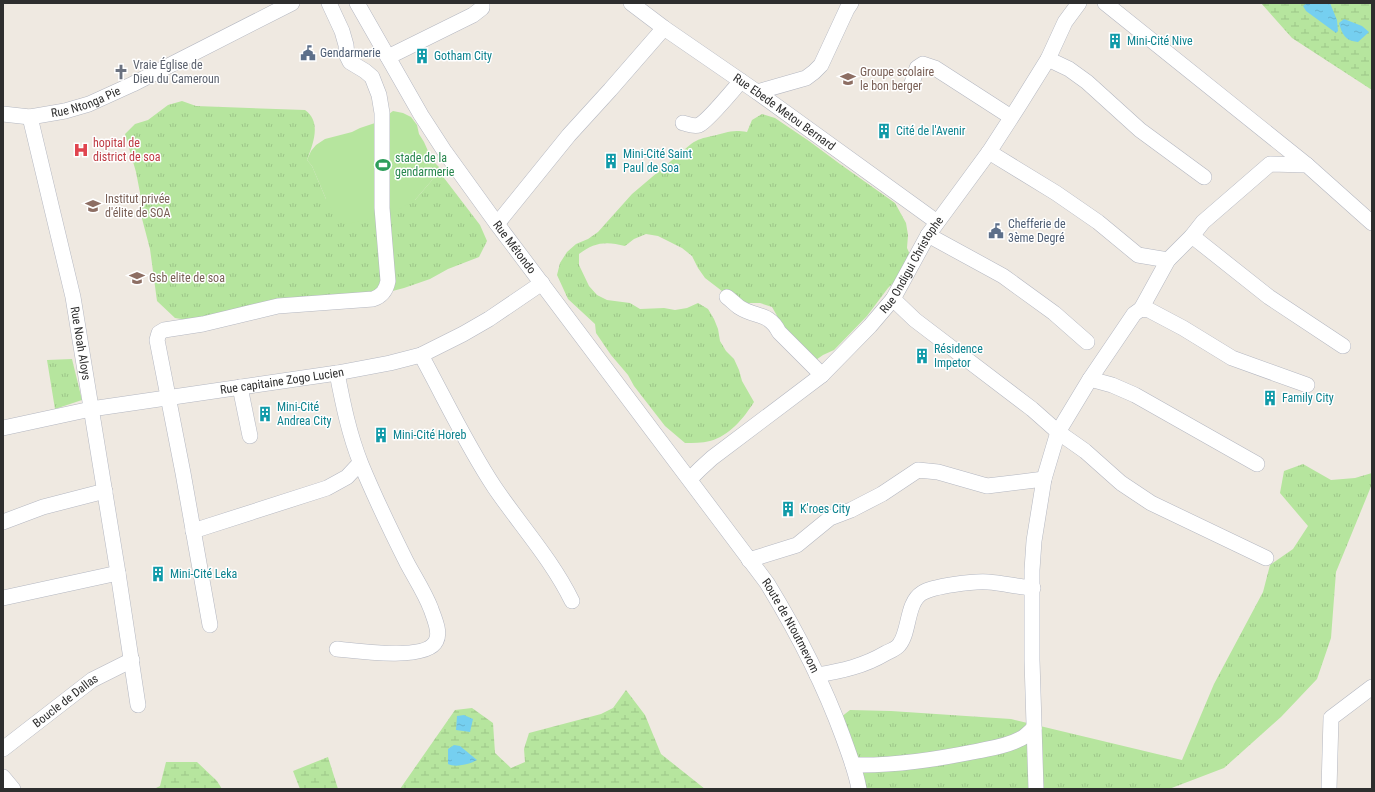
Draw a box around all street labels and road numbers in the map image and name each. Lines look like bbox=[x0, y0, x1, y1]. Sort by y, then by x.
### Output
street label: Rue Ebede Metou Bernard bbox=[731, 71, 838, 153]
street label: Rue Ntonga Pie bbox=[50, 84, 123, 120]
street label: Rue Ondigui Christophe bbox=[877, 213, 946, 316]
street label: Rue Métondo bbox=[490, 218, 539, 276]
street label: Rue Noah Aloys bbox=[68, 305, 93, 381]
street label: Rue capitaine Zogo Lucien bbox=[219, 365, 345, 397]
street label: Route de Ntoutmevom bbox=[759, 576, 822, 675]
street label: Boucle de Dallas bbox=[30, 671, 100, 730]

